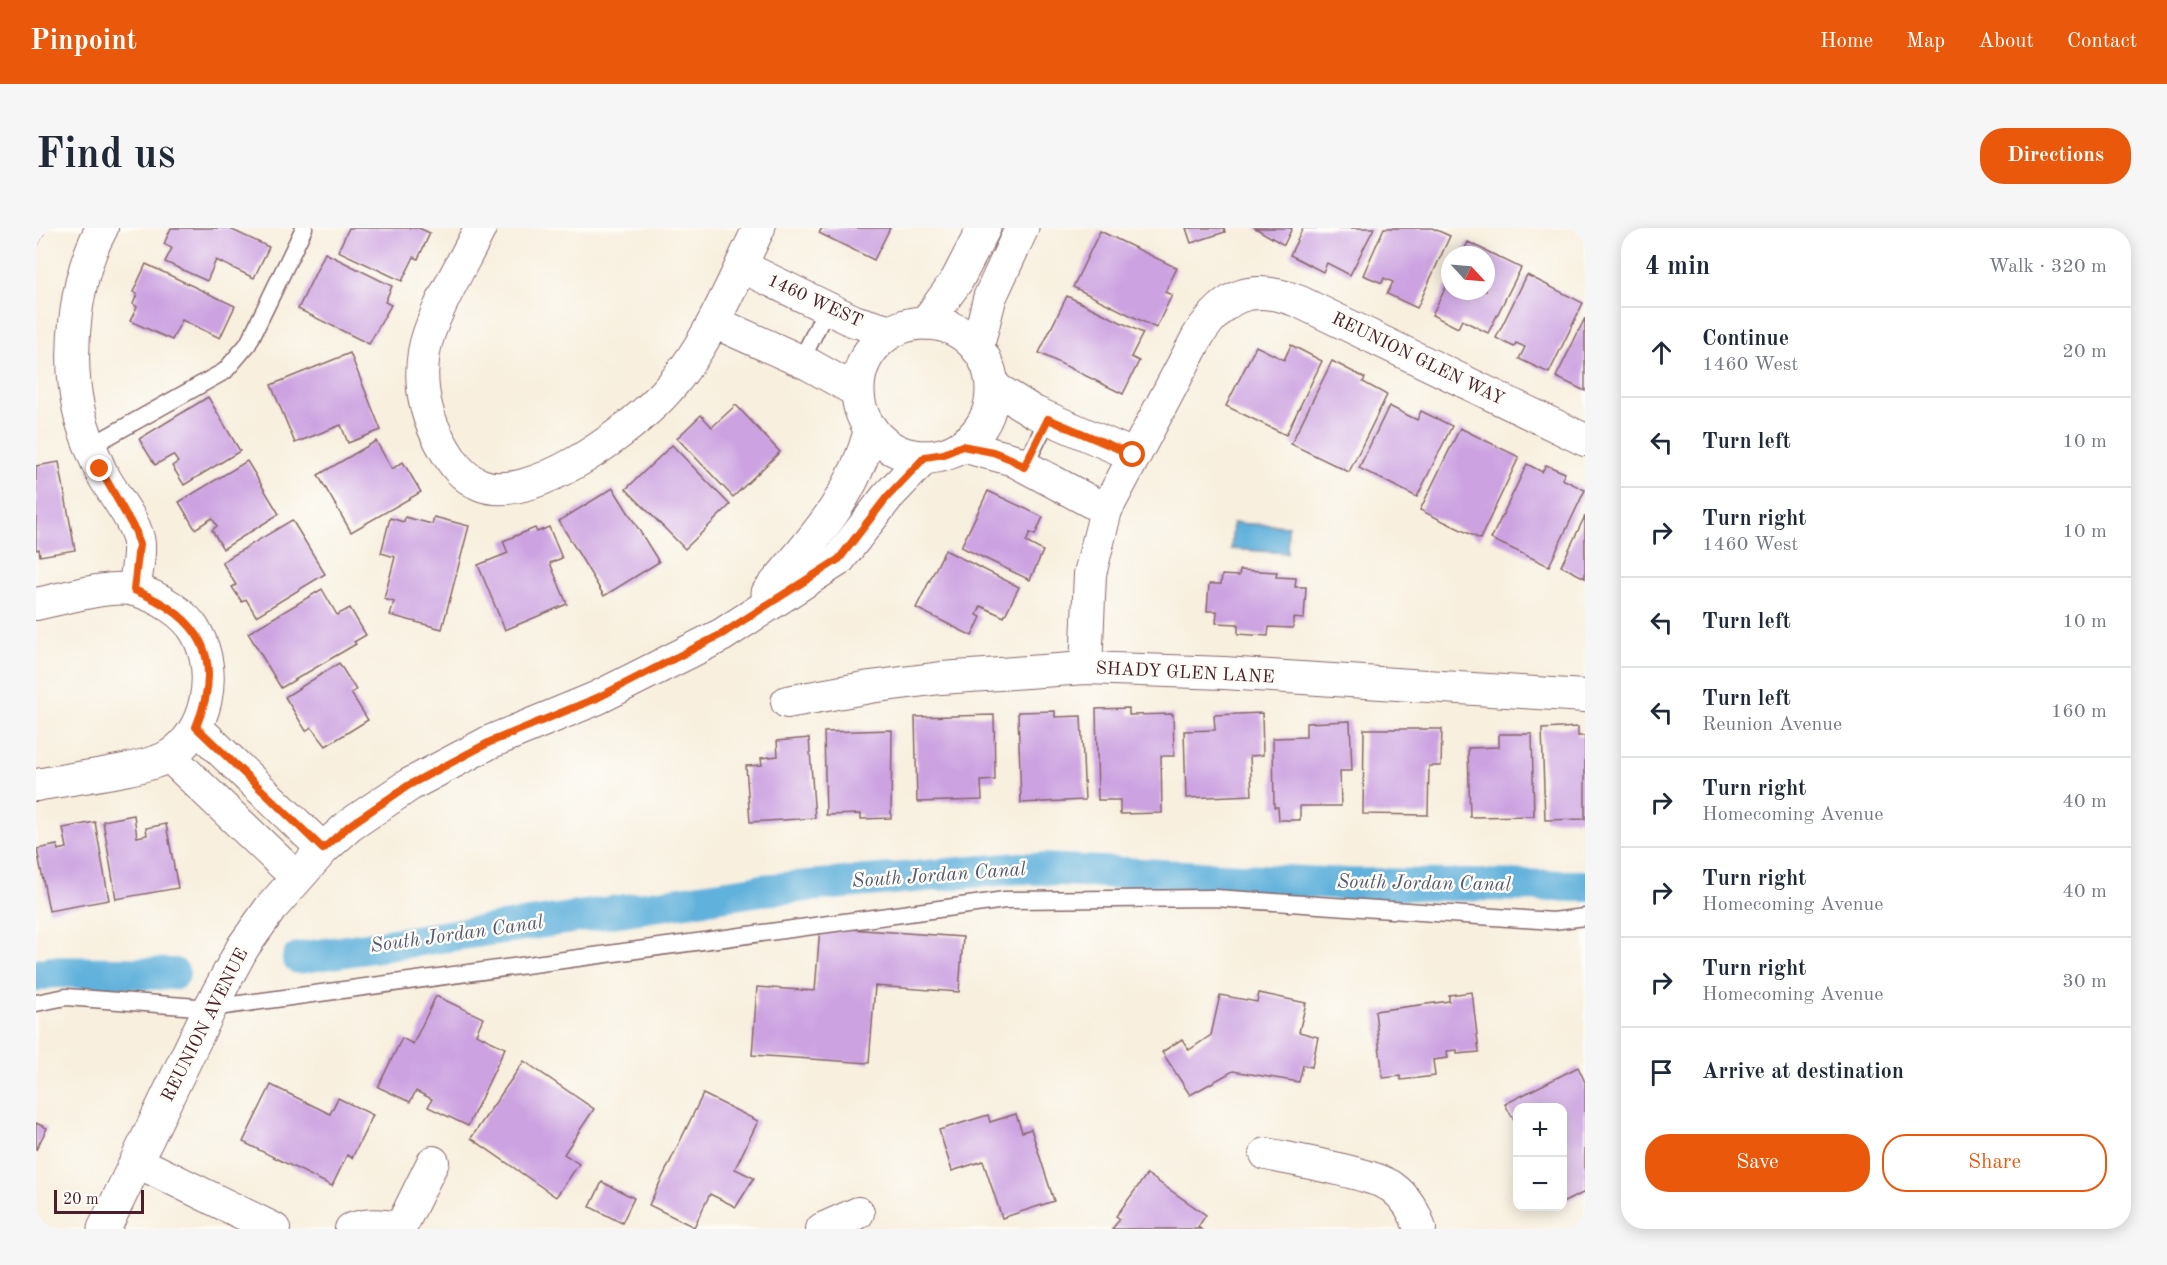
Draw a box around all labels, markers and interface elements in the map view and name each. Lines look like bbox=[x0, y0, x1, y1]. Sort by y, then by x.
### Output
text: Pinpoint bbox=[30, 28, 137, 56]
text: Home bbox=[1820, 31, 1873, 52]
text: Map bbox=[1906, 31, 1945, 52]
text: About bbox=[1978, 31, 2034, 52]
text: Contact bbox=[2067, 31, 2137, 52]
button: Directions bbox=[1980, 128, 2131, 184]
text: Find us bbox=[36, 135, 175, 177]
north arrow bbox=[1441, 246, 1495, 300]
text: 4 min bbox=[1645, 254, 1710, 280]
text: Walk · 320 m bbox=[1988, 257, 2107, 277]
street label: 1460 WEST bbox=[765, 271, 865, 331]
street label: REUNION GLEN WAY bbox=[1329, 309, 1507, 409]
text: Continue bbox=[1702, 328, 1789, 350]
icon: ahead bbox=[1645, 336, 1678, 369]
text: 20 m bbox=[2062, 342, 2107, 362]
text: 1460 West bbox=[1702, 355, 1798, 375]
icon: left bbox=[1645, 426, 1678, 459]
text: Turn left bbox=[1702, 431, 1791, 453]
text: 10 m bbox=[2062, 432, 2107, 452]
route start bbox=[1119, 441, 1145, 467]
route end bbox=[86, 455, 112, 481]
text: Turn right bbox=[1702, 508, 1806, 530]
icon: right bbox=[1645, 516, 1678, 549]
text: 10 m bbox=[2062, 522, 2107, 542]
text: 1460 West bbox=[1702, 535, 1798, 555]
icon: left bbox=[1645, 606, 1678, 639]
text: Turn left bbox=[1702, 611, 1791, 633]
text: 10 m bbox=[2062, 612, 2107, 632]
street label: SHADY GLEN LANE bbox=[1095, 659, 1275, 687]
text: Turn left bbox=[1702, 688, 1791, 710]
icon: left bbox=[1645, 696, 1678, 729]
text: 160 m bbox=[2051, 702, 2107, 722]
text: Reunion Avenue bbox=[1702, 715, 1842, 735]
text: Turn right bbox=[1702, 778, 1806, 800]
icon: right bbox=[1645, 786, 1678, 819]
text: 40 m bbox=[2062, 792, 2107, 812]
text: Homecoming Avenue bbox=[1702, 805, 1883, 825]
water label: South Jordan Canal bbox=[851, 860, 1027, 892]
text: Turn right bbox=[1702, 868, 1806, 890]
water label: South Jordan Canal bbox=[1337, 872, 1512, 896]
icon: right bbox=[1645, 876, 1678, 909]
text: 40 m bbox=[2062, 882, 2107, 902]
text: Homecoming Avenue bbox=[1702, 895, 1883, 915]
water label: South Jordan Canal bbox=[369, 913, 545, 957]
street label: REUNION AVENUE bbox=[159, 946, 251, 1104]
text: Turn right bbox=[1702, 958, 1806, 980]
icon: right bbox=[1645, 966, 1678, 999]
text: 30 m bbox=[2062, 972, 2107, 992]
text: Homecoming Avenue bbox=[1702, 985, 1883, 1005]
icon: arrive bbox=[1645, 1056, 1678, 1089]
text: Arrive at destination bbox=[1702, 1061, 1904, 1083]
map controls bbox=[1513, 1103, 1567, 1211]
button: + bbox=[1513, 1103, 1567, 1157]
button: Save bbox=[1645, 1134, 1870, 1192]
button: Share bbox=[1882, 1134, 2107, 1192]
button: − bbox=[1513, 1157, 1567, 1211]
scale bar bbox=[54, 1187, 144, 1214]
text: 20 m bbox=[63, 1192, 99, 1208]

